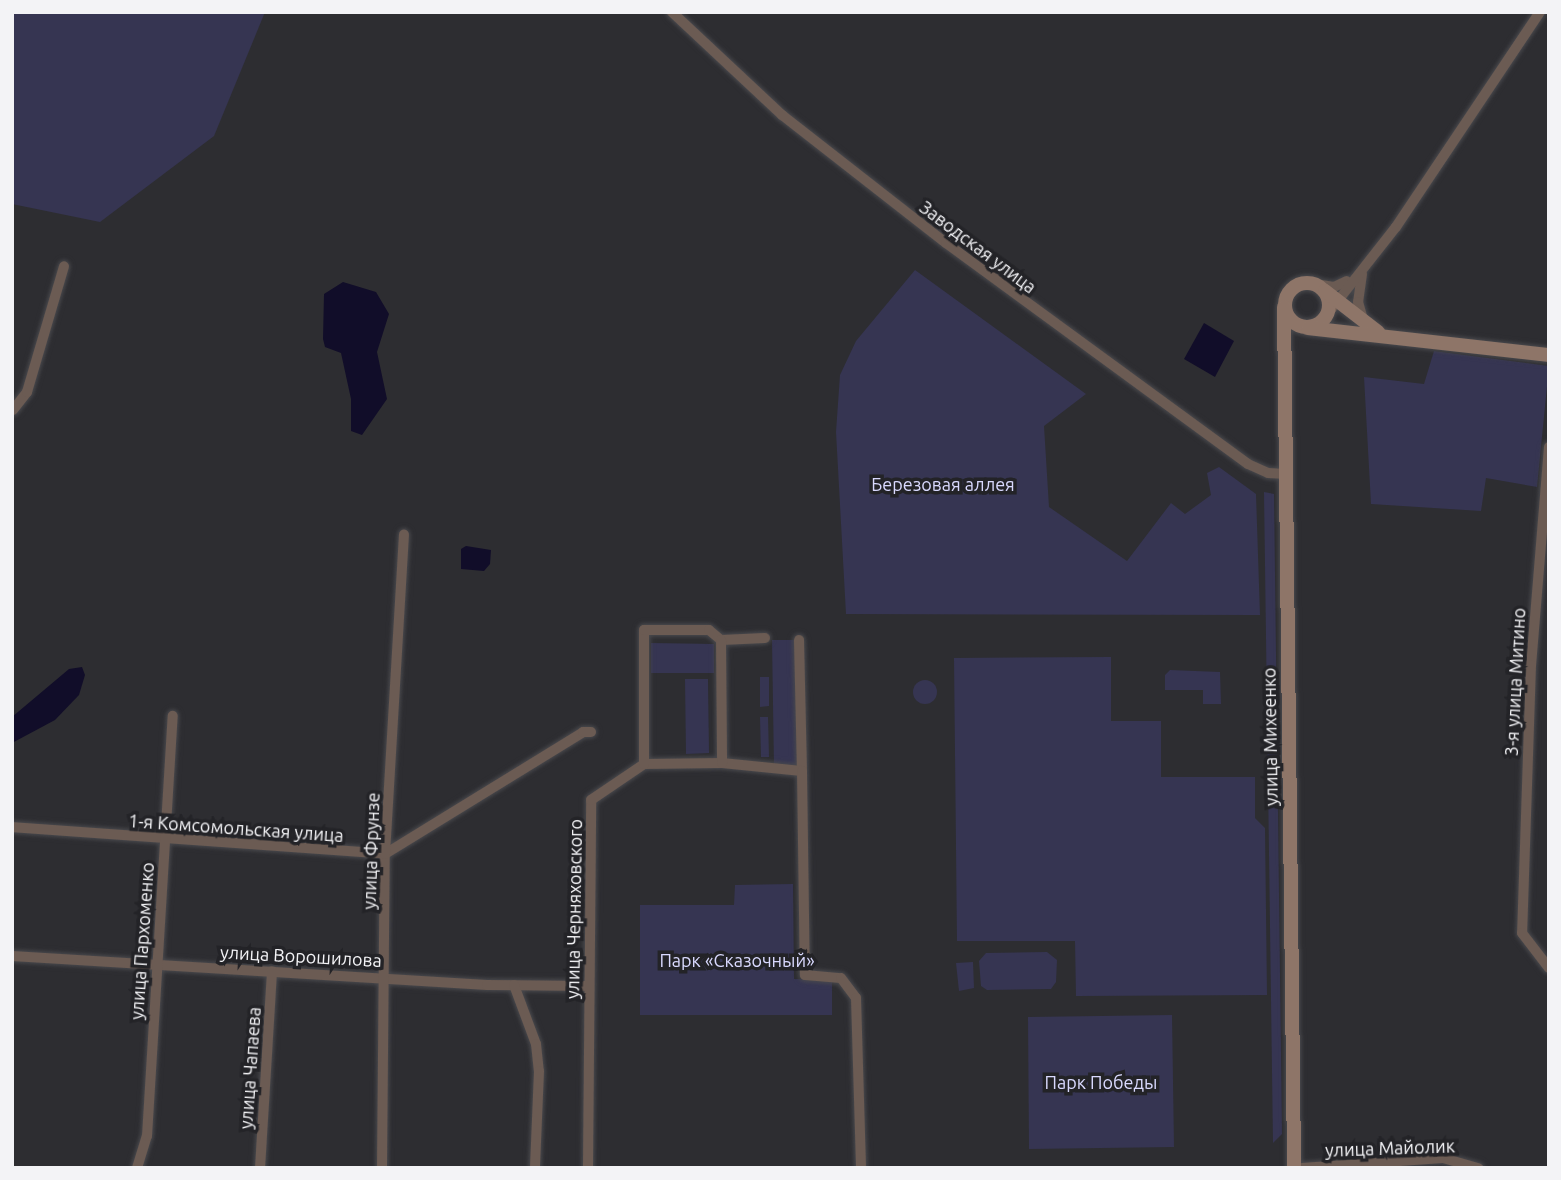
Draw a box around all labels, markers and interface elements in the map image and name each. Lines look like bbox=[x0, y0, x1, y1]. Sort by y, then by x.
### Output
street label: Заводская улица bbox=[915, 196, 1041, 298]
park label: Березовая аллея bbox=[871, 473, 1015, 495]
street label: 3-я улица Митино bbox=[1500, 607, 1530, 757]
street label: улица Михеенко bbox=[1258, 668, 1282, 806]
street label: улица Фрунзе bbox=[358, 792, 384, 910]
street label: 1-я Комсомольская улица bbox=[128, 810, 344, 846]
street label: улица Черняховского bbox=[562, 819, 586, 999]
street label: улица Пархоменко bbox=[126, 862, 158, 1020]
street label: улица Ворошилова bbox=[220, 941, 382, 971]
park label: Парк «Сказочный» bbox=[659, 949, 815, 971]
street label: улица Чапаева bbox=[235, 1006, 265, 1130]
park label: Парк Победы bbox=[1045, 1071, 1157, 1093]
street label: улица Майолик bbox=[1325, 1135, 1455, 1161]

